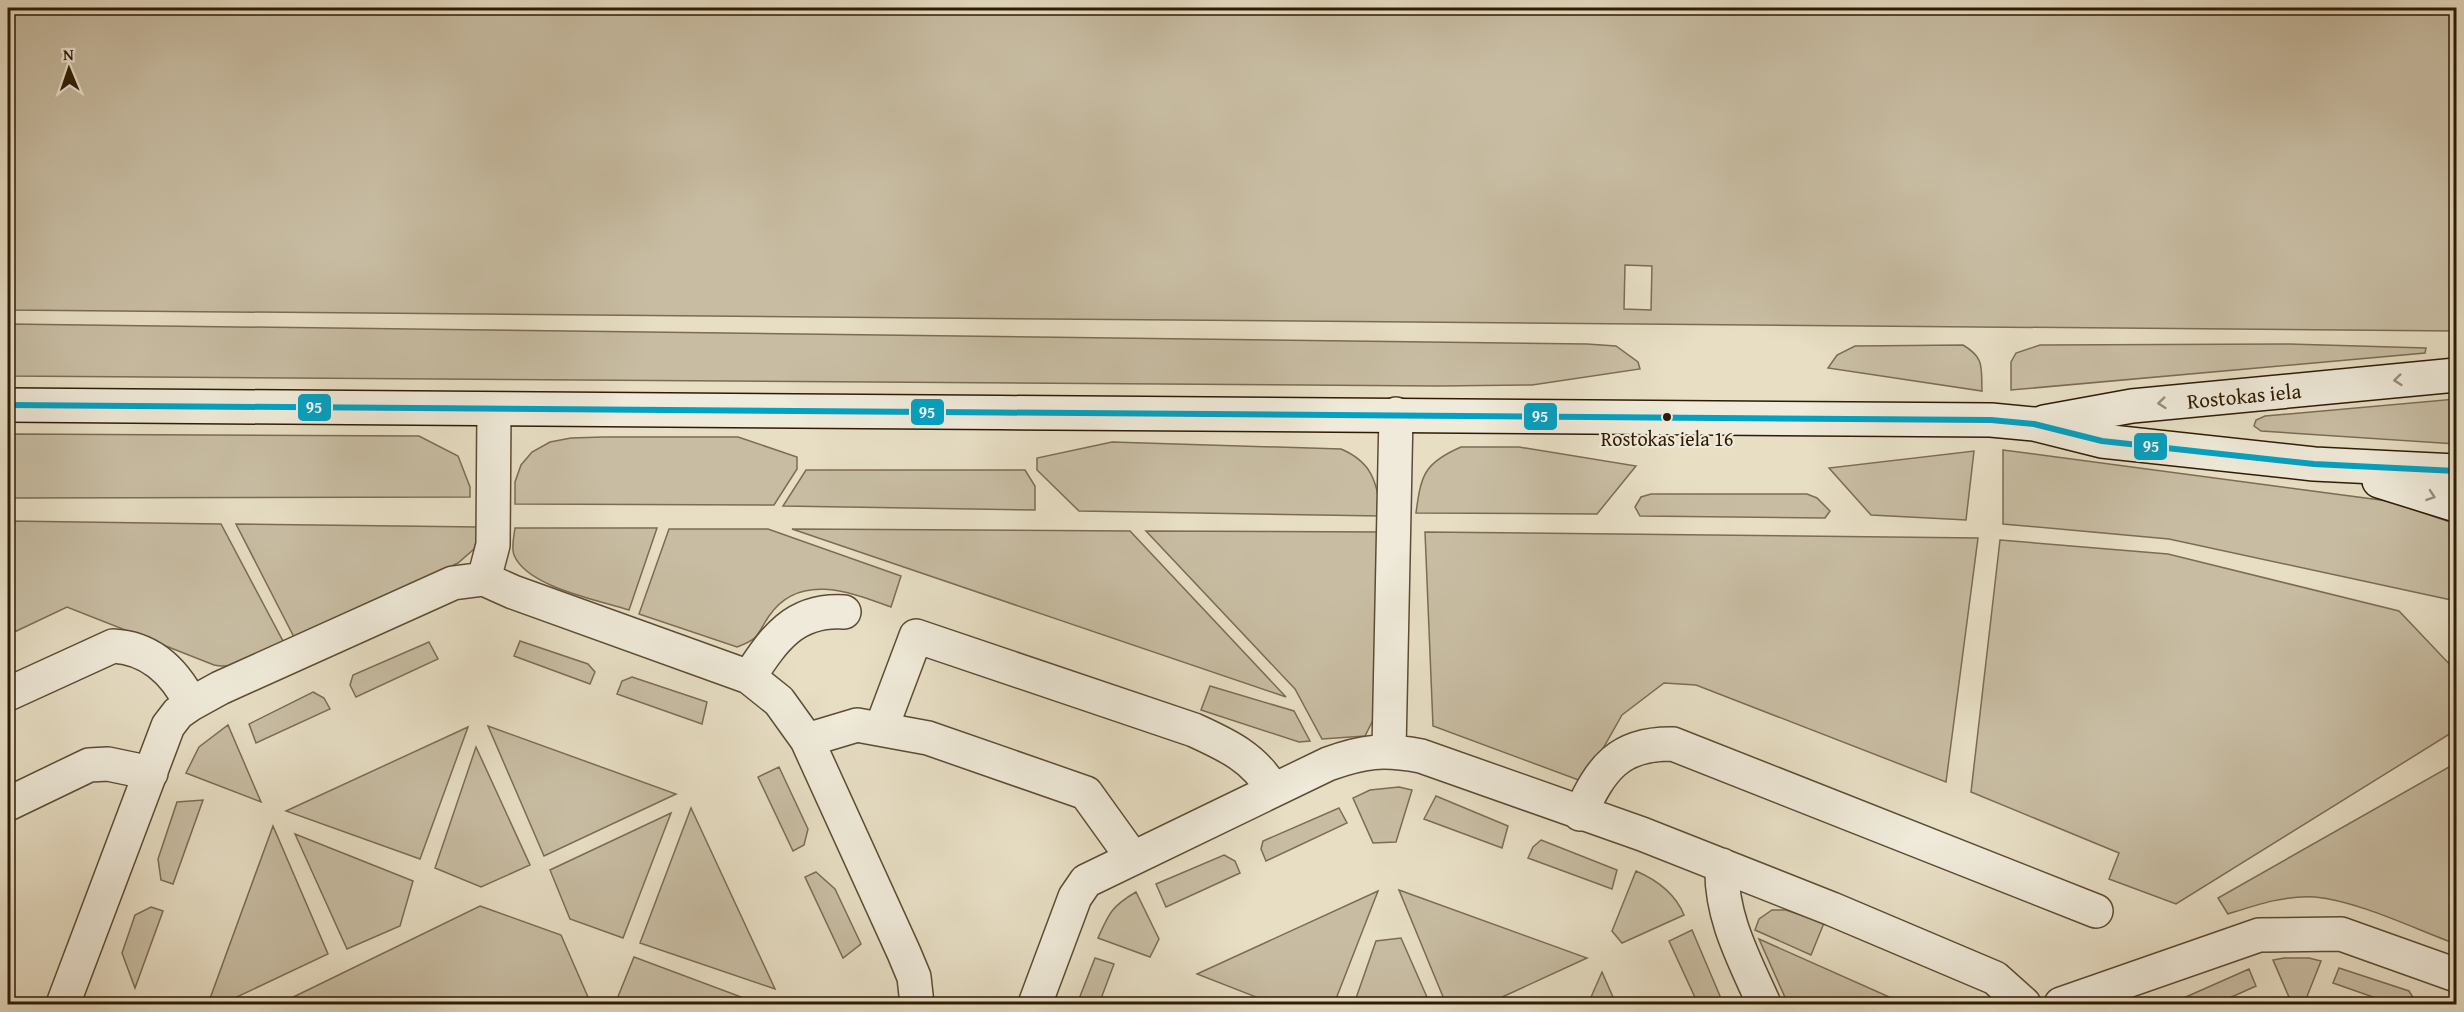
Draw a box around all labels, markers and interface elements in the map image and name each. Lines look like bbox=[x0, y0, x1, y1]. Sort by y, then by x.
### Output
north arrow bbox=[39, 39, 99, 99]
text: N bbox=[63, 42, 75, 66]
one-way arrow bbox=[2394, 373, 2403, 386]
street label: Rostokas iela bbox=[2186, 374, 2303, 416]
line badge: 95 bbox=[297, 393, 332, 422]
text: 95 bbox=[306, 395, 322, 419]
one-way arrow bbox=[2158, 396, 2167, 409]
line badge: 95 bbox=[910, 398, 945, 426]
text: 95 bbox=[919, 400, 935, 424]
line badge: 95 bbox=[1523, 402, 1558, 431]
text: 95 bbox=[1532, 404, 1548, 428]
marker: Rostokas iela 16 bbox=[1661, 411, 1673, 423]
place label: Rostokas iela 16 bbox=[1601, 424, 1733, 453]
line badge: 95 bbox=[2133, 432, 2168, 461]
text: 95 bbox=[2143, 434, 2159, 458]
one-way arrow bbox=[2425, 489, 2436, 501]

